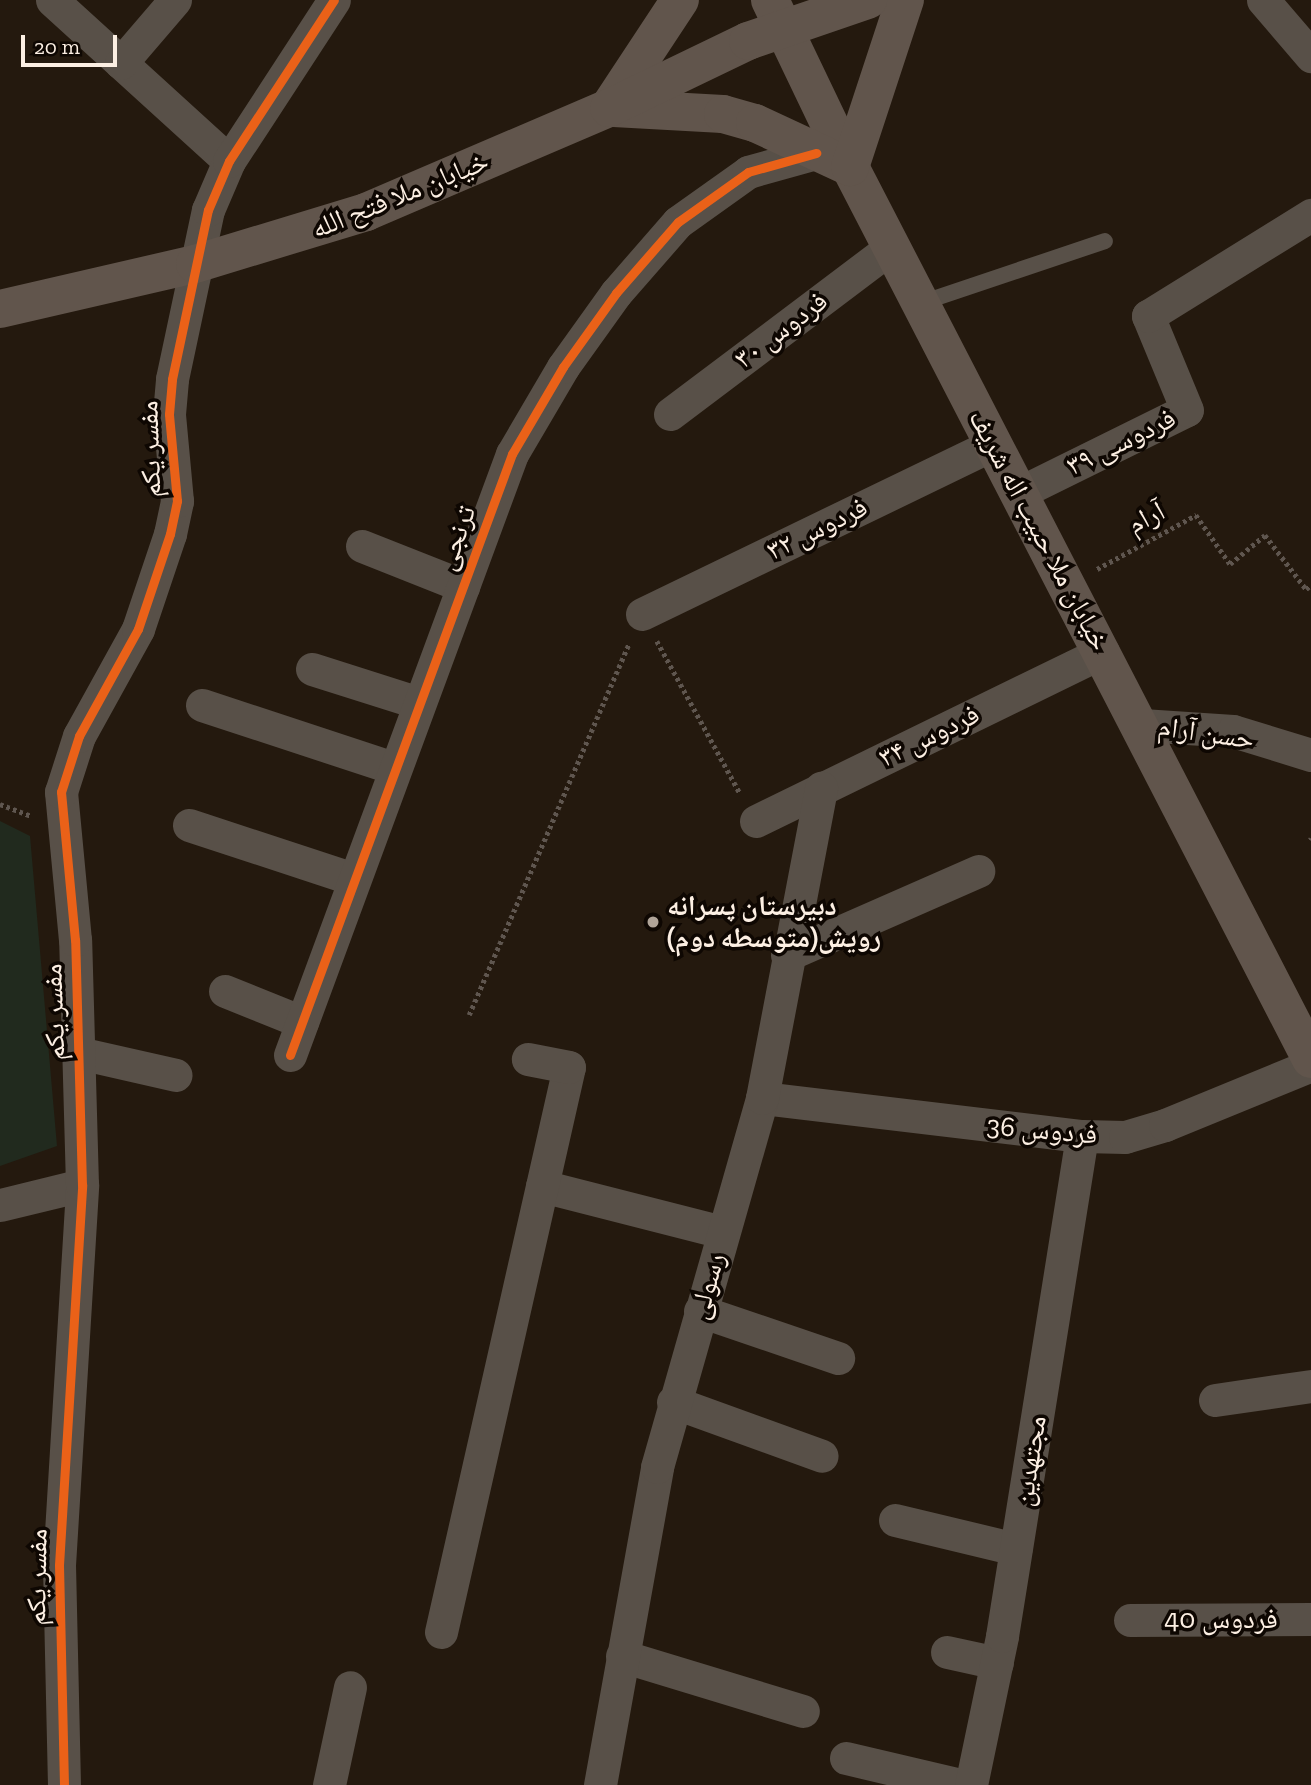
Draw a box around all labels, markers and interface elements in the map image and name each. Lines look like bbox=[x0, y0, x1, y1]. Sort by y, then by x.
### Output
scale bar bbox=[24, 21, 121, 65]
text: 20 m bbox=[34, 34, 80, 59]
street label: خیابان ملا فتح الله bbox=[307, 144, 493, 246]
street label: فردوس ۳۰ bbox=[728, 284, 834, 376]
street label: مفسر یکم bbox=[132, 400, 168, 498]
street label: فردوسی ۳۹ bbox=[1061, 401, 1181, 483]
street label: خیابان ملا حبیب اله شریف bbox=[961, 404, 1117, 656]
street label: فردوس ۳۲ bbox=[761, 490, 873, 568]
street label: آرام bbox=[1121, 494, 1171, 542]
street label: ترنجی bbox=[429, 501, 483, 575]
street label: فردوس ۳۴ bbox=[873, 697, 985, 775]
street label: حسن آرام bbox=[1156, 710, 1256, 756]
place label: دبیرستان پسرانه رویش(متوسطه دوم) bbox=[667, 889, 881, 955]
marker: دبیرستان پسرانه رویش(متوسطه دوم) bbox=[645, 914, 661, 930]
street label: مفسر یکم bbox=[36, 963, 72, 1061]
street label: فردوس 36 bbox=[985, 1108, 1099, 1152]
street label: رسولی bbox=[682, 1249, 732, 1323]
street label: مجتهدین bbox=[1006, 1413, 1054, 1509]
street label: مفسر یکم bbox=[19, 1528, 55, 1626]
street label: فردوس 40 bbox=[1164, 1602, 1278, 1636]

